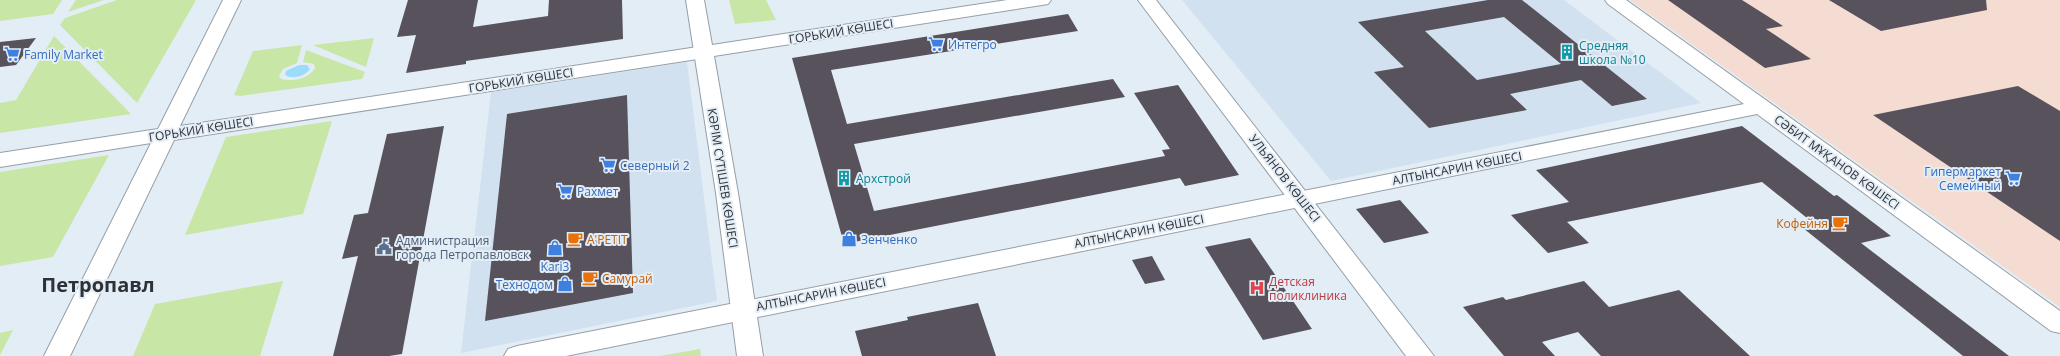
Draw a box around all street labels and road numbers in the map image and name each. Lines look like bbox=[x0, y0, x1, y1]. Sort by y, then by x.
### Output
street label: ГОРЬКИЙ КӨШЕСІ bbox=[787, 14, 895, 48]
street label: ГОРЬКИЙ КӨШЕСІ bbox=[467, 63, 575, 97]
street label: КӘРІМ СҮТІШЕВ КӨШЕСІ bbox=[704, 107, 742, 249]
street label: СӘБИТ МҰҚАНОВ КӨШЕСІ bbox=[1771, 111, 1903, 213]
street label: ГОРЬКИЙ КӨШЕСІ bbox=[147, 112, 255, 146]
street label: УЛЬЯНОВ КӨШЕСІ bbox=[1245, 131, 1325, 225]
street label: АЛТЫНСАРИН КӨШЕСІ bbox=[1391, 147, 1523, 189]
street label: АЛТЫНСАРИН КӨШЕСІ bbox=[1073, 210, 1205, 252]
street label: АЛТЫНСАРИН КӨШЕСІ bbox=[755, 273, 887, 315]

